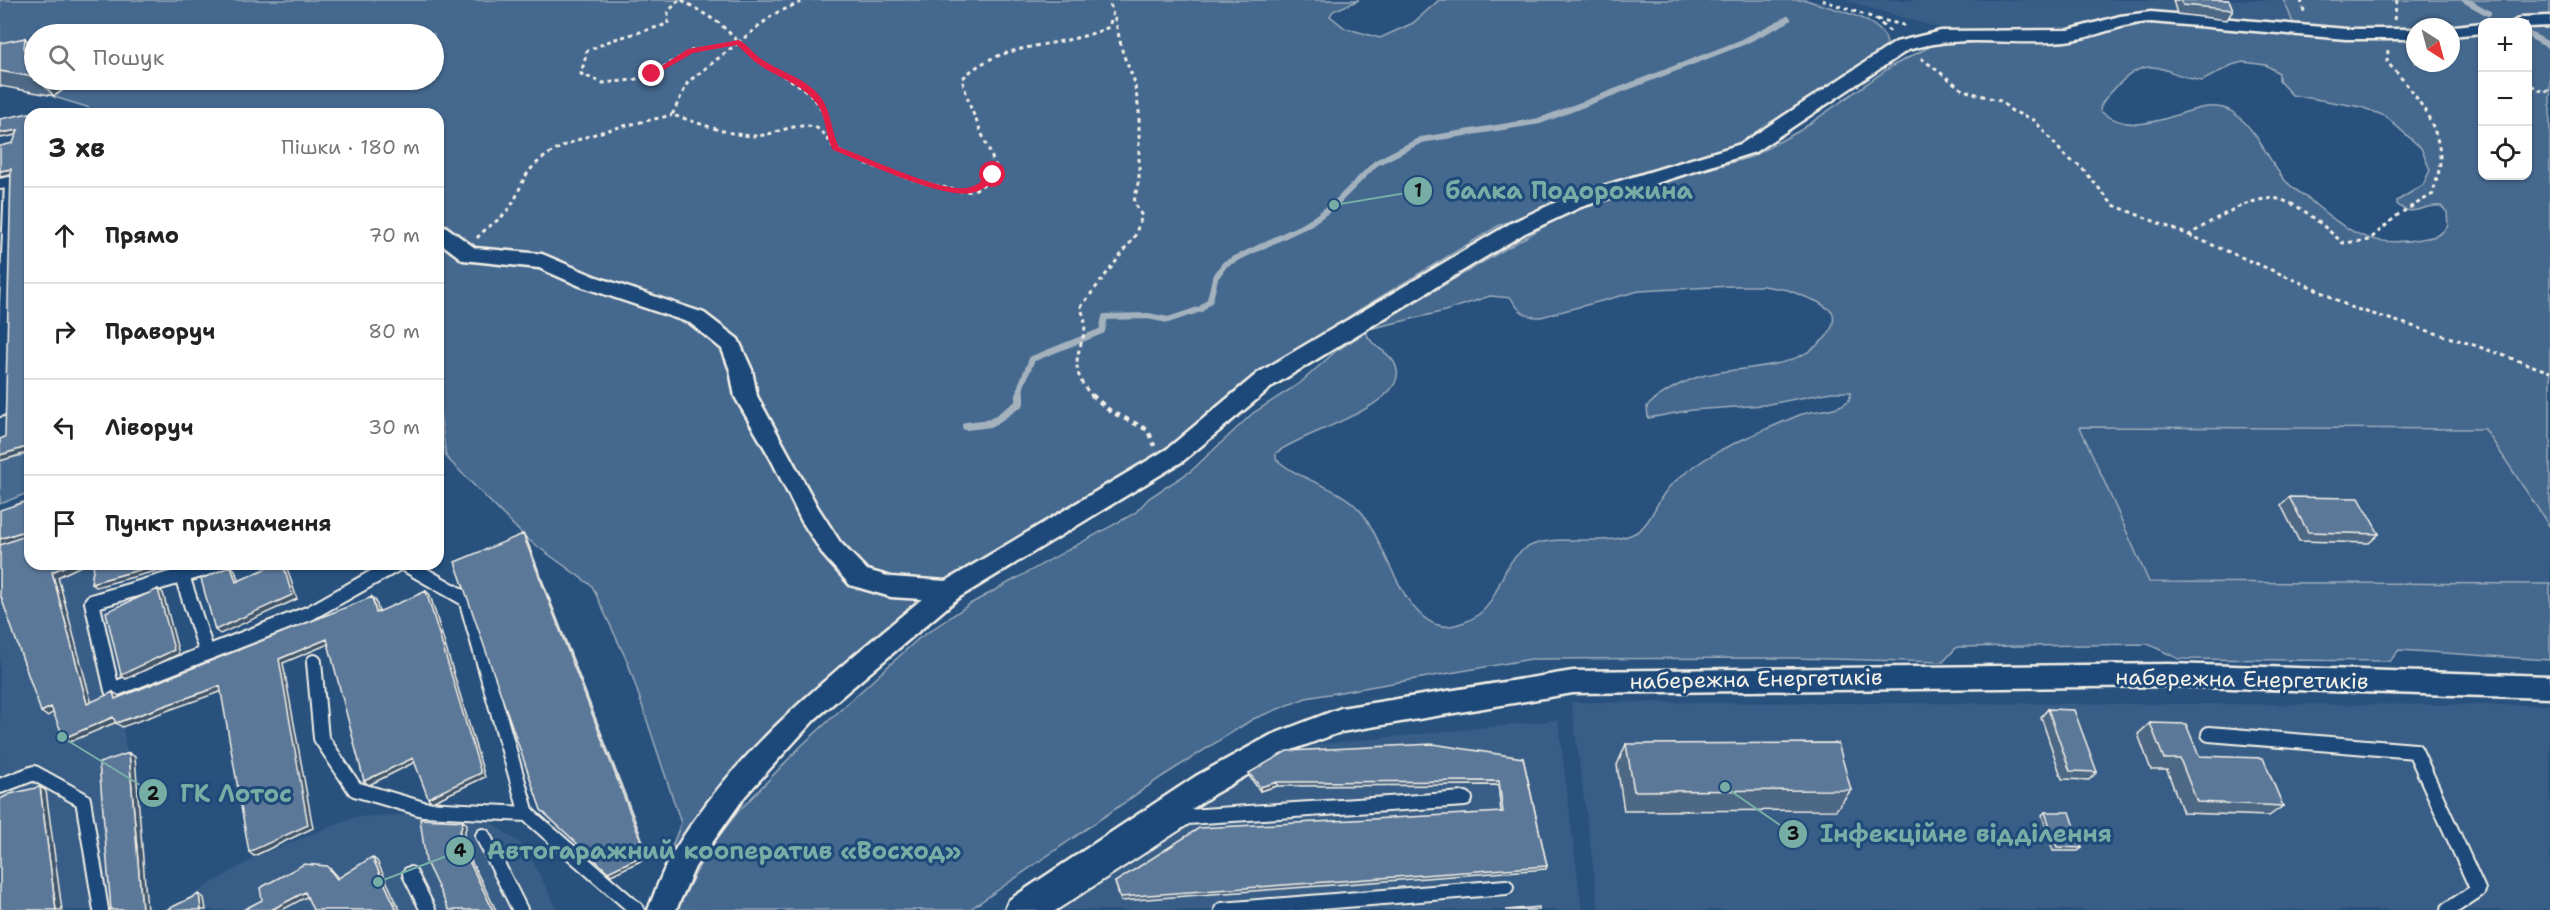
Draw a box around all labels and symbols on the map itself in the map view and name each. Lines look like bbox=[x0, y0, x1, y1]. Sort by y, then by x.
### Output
north arrow bbox=[2406, 18, 2460, 72]
route end bbox=[638, 60, 664, 86]
route start bbox=[979, 161, 1005, 187]
callout: балка Подорожина bbox=[1403, 170, 1705, 212]
text: балка Подорожина bbox=[1445, 175, 1693, 207]
text: 1 bbox=[1414, 179, 1422, 203]
street label: набережна Енергетиків bbox=[1629, 662, 1883, 696]
street label: набережна Енергетиків bbox=[2115, 662, 2369, 696]
callout: ГК Лотос bbox=[138, 772, 304, 814]
text: ГК Лотос bbox=[180, 778, 292, 810]
text: 2 bbox=[147, 782, 160, 806]
callout: Інфекційне відділення bbox=[1778, 813, 2123, 855]
text: Інфекційне відділення bbox=[1820, 818, 2112, 850]
text: 3 bbox=[1787, 822, 1799, 846]
callout: Автогаражний кооператив «Восход» bbox=[445, 830, 973, 872]
text: Автогаражний кооператив «Восход» bbox=[487, 835, 961, 867]
text: 4 bbox=[454, 839, 467, 863]

